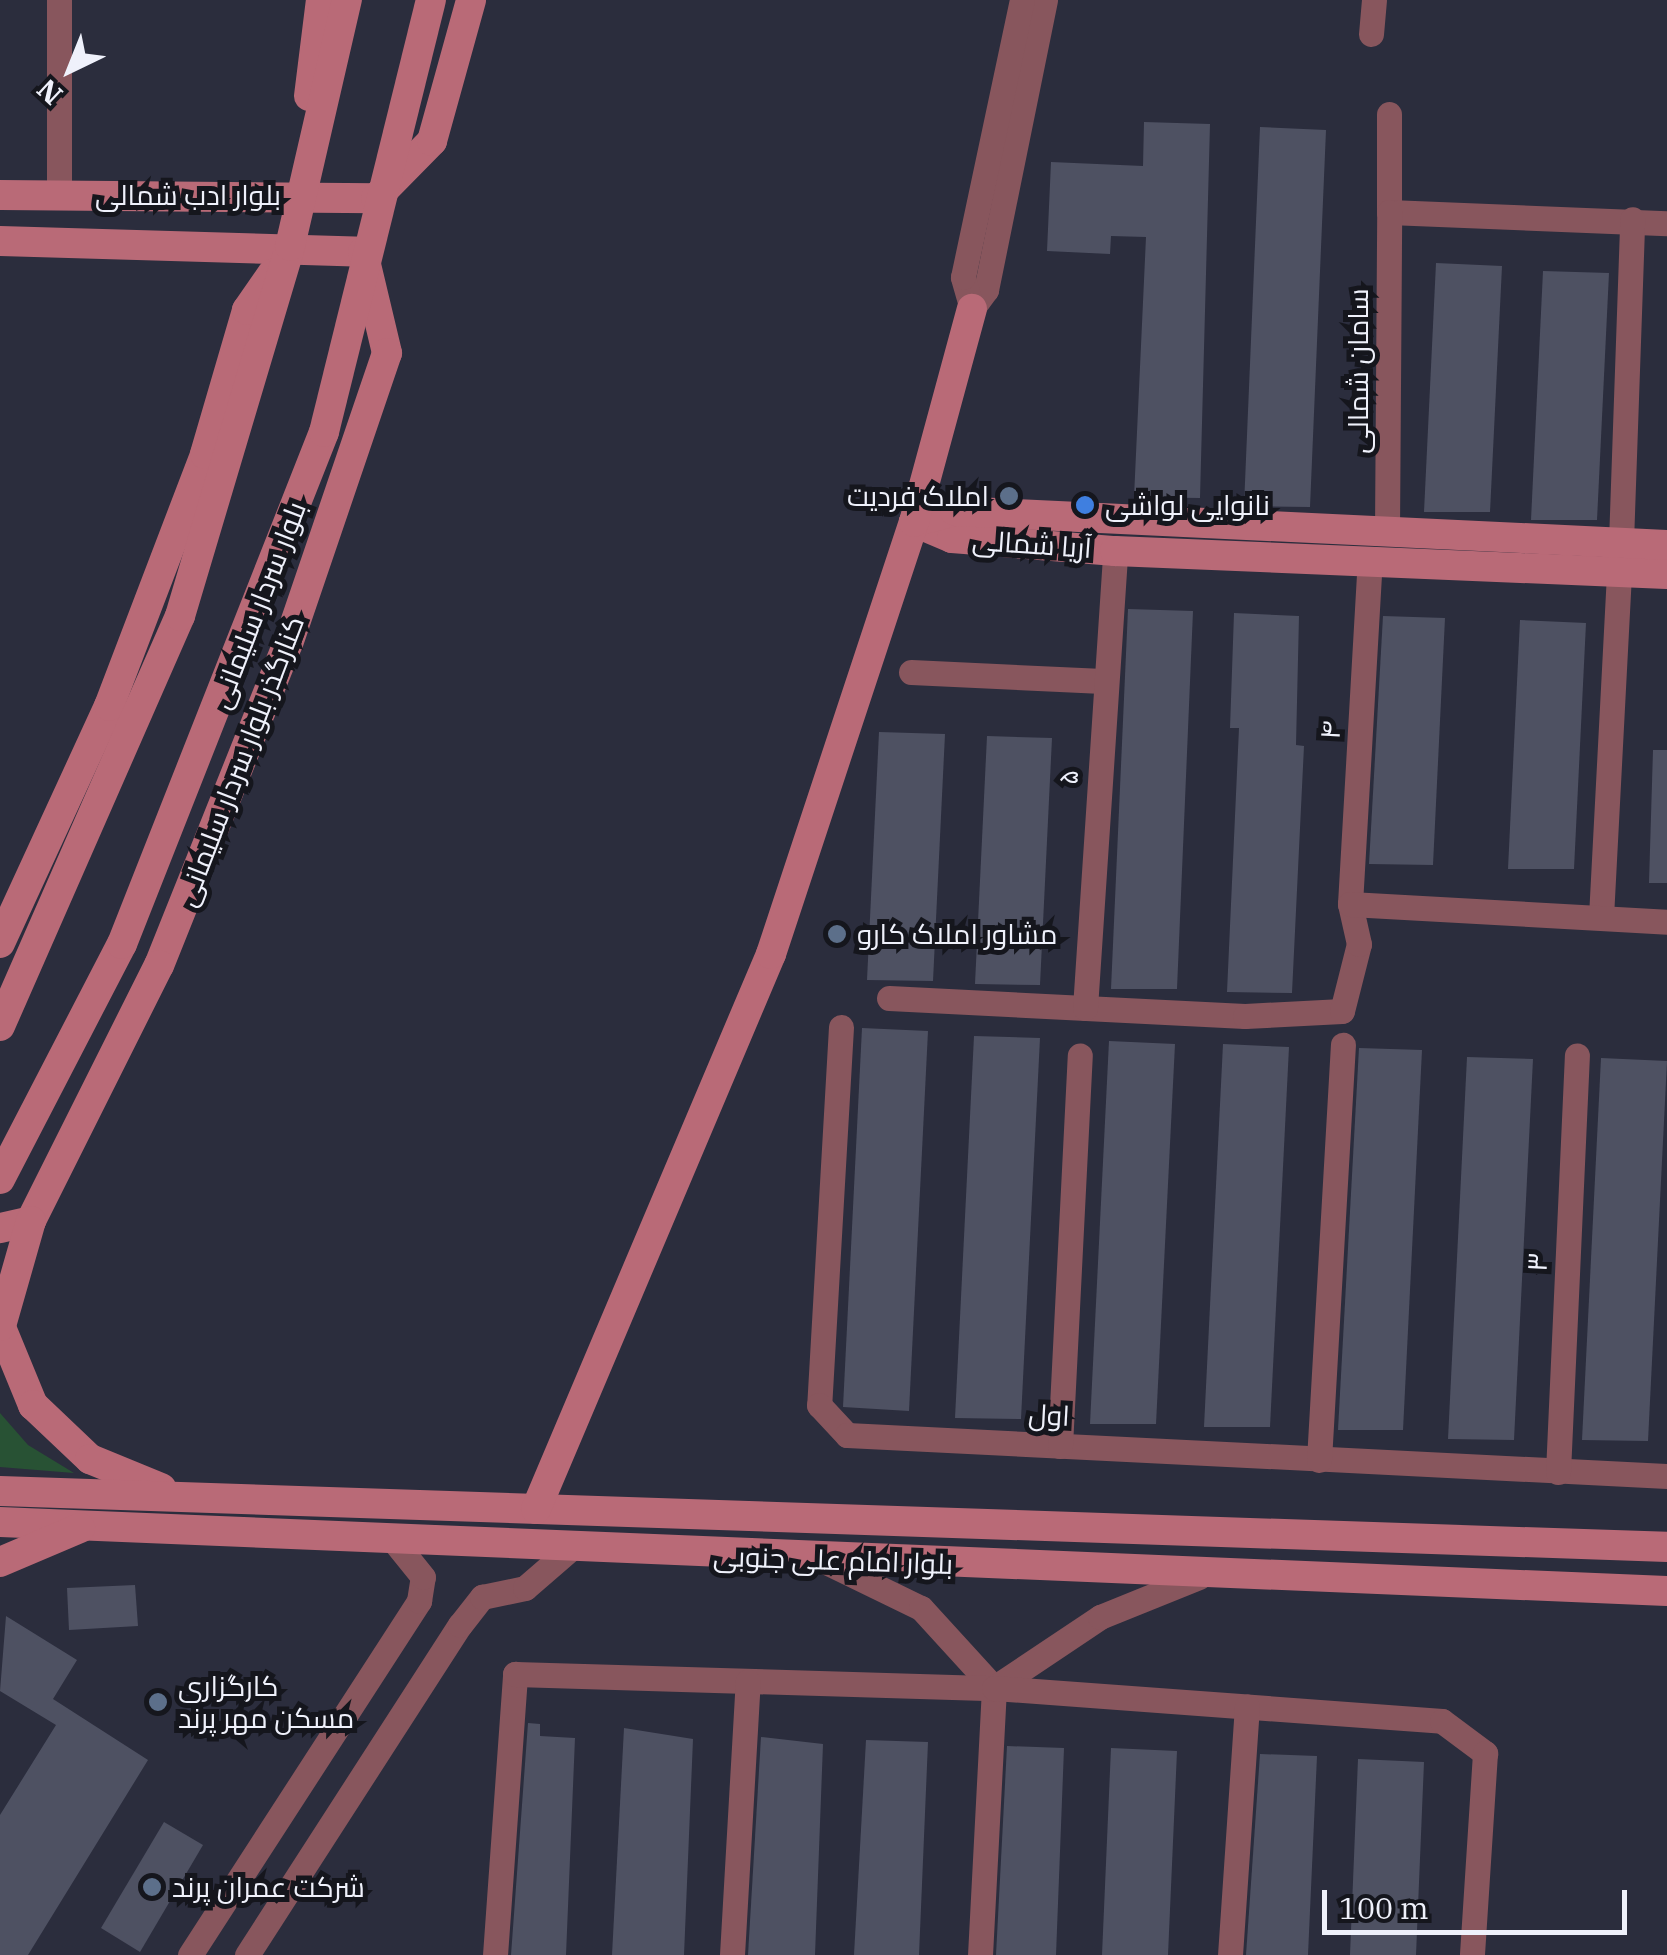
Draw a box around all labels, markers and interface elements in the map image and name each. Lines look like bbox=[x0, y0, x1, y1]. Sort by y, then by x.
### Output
north arrow bbox=[20, 20, 120, 120]
text: N bbox=[28, 71, 70, 113]
street label: بلوار ادب شمالی bbox=[95, 178, 281, 212]
street label: سامان شمالی bbox=[1341, 288, 1375, 454]
place label: املاک فردیت bbox=[847, 479, 989, 513]
marker: املاک فردیت bbox=[998, 485, 1020, 507]
place label: نانوایی لواشی bbox=[1105, 488, 1270, 522]
marker: نانوایی لواشی bbox=[1074, 494, 1096, 516]
street label: بلوار سردار سلیمانی bbox=[203, 497, 313, 713]
street label: آریا شمالی bbox=[971, 523, 1093, 565]
street label: کنارگذر بلوار سردار سلیمانی bbox=[169, 611, 311, 911]
street label: ۴ bbox=[1313, 720, 1347, 740]
street label: ۵ bbox=[1051, 768, 1085, 786]
place label: مشاور املاک کارو bbox=[857, 917, 1058, 951]
marker: مشاور املاک کارو bbox=[826, 923, 848, 945]
street label: ۳ bbox=[1520, 1252, 1554, 1272]
street label: اول bbox=[1027, 1397, 1071, 1433]
street label: بلوار امام علی جنوبی bbox=[712, 1539, 954, 1581]
place label: کارگزاری مسکن مهر پرند bbox=[178, 1669, 354, 1735]
marker: کارگزاری مسکن مهر پرند bbox=[147, 1691, 169, 1713]
place label: شرکت عمران پرند bbox=[172, 1870, 365, 1904]
scale bar bbox=[1327, 1870, 1632, 1932]
marker: شرکت عمران پرند bbox=[141, 1876, 163, 1898]
text: 100 m bbox=[1339, 1888, 1429, 1927]

